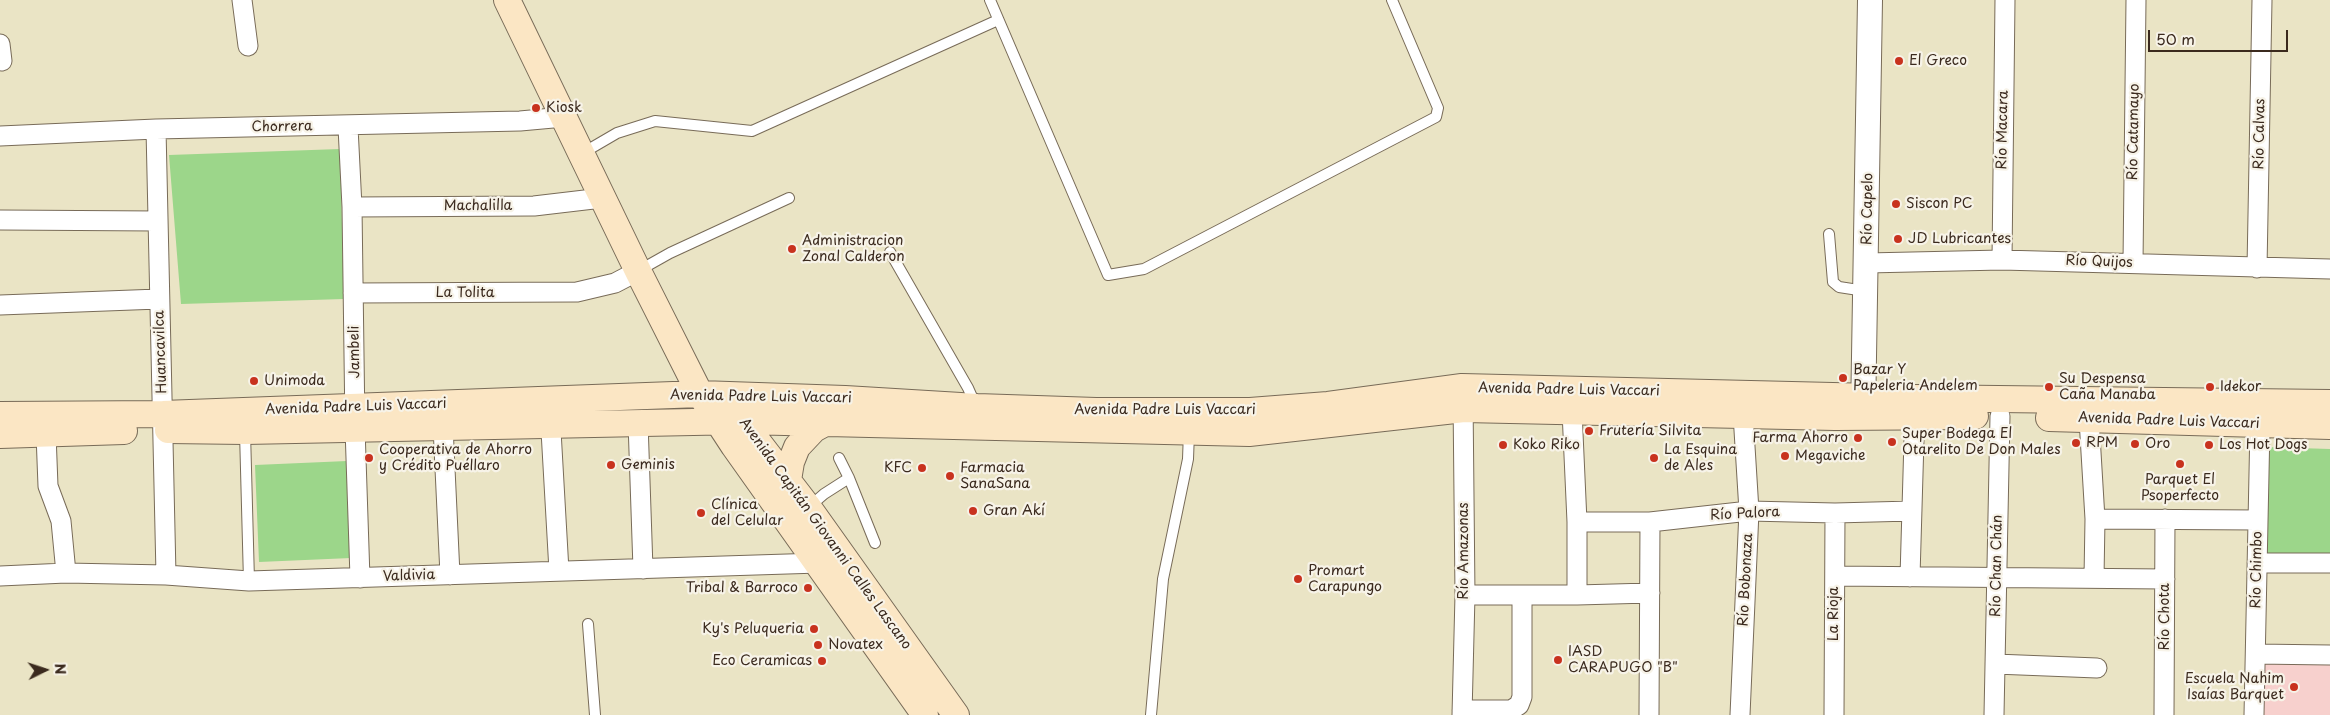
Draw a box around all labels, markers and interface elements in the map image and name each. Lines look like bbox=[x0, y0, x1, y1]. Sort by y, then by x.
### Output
scale bar bbox=[2150, 20, 2290, 52]
text: 50 m bbox=[2156, 27, 2195, 50]
place label: El Greco bbox=[1909, 53, 1967, 69]
marker: El Greco bbox=[1893, 55, 1905, 67]
street label: Río Catamayo bbox=[2125, 83, 2143, 181]
street label: Río Macara bbox=[1994, 90, 2012, 170]
street label: Río Calvas bbox=[2251, 98, 2269, 170]
place label: Kiosk bbox=[546, 100, 582, 116]
marker: Kiosk bbox=[530, 102, 542, 114]
street label: Chorrera bbox=[251, 118, 313, 136]
street label: Río Capelo bbox=[1859, 173, 1877, 245]
place label: Siscon PC bbox=[1906, 196, 1973, 212]
street label: Machalilla bbox=[444, 198, 512, 214]
marker: Siscon PC bbox=[1890, 198, 1902, 210]
place label: JD Lubricantes bbox=[1908, 231, 2011, 247]
place label: Administracion Zonal Calderon bbox=[802, 233, 905, 266]
marker: JD Lubricantes bbox=[1892, 233, 1904, 245]
marker: Administracion Zonal Calderon bbox=[786, 243, 798, 255]
street label: Río Quijos bbox=[2065, 252, 2133, 272]
street label: La Tolita bbox=[435, 285, 495, 301]
street label: Huancavilca bbox=[151, 310, 171, 394]
street label: Jambeli bbox=[346, 326, 364, 378]
place label: Bazar Y Papeleria Andelem bbox=[1853, 362, 1978, 394]
place label: Su Despensa Caña Manaba bbox=[2059, 371, 2156, 404]
marker: Bazar Y Papeleria Andelem bbox=[1837, 372, 1849, 384]
place label: Unimoda bbox=[264, 373, 325, 389]
marker: Unimoda bbox=[248, 375, 260, 387]
place label: Idekor bbox=[2220, 379, 2261, 395]
street label: Avenida Padre Luis Vaccari bbox=[1478, 380, 1660, 400]
marker: Su Despensa Caña Manaba bbox=[2043, 381, 2055, 393]
marker: Idekor bbox=[2204, 381, 2216, 393]
street label: Avenida Padre Luis Vaccari bbox=[670, 387, 852, 407]
street label: Avenida Padre Luis Vaccari bbox=[265, 395, 447, 419]
street label: Avenida Padre Luis Vaccari bbox=[1074, 402, 1256, 418]
street label: Avenida Padre Luis Vaccari bbox=[2078, 409, 2260, 433]
street label: Avenida Capitán Giovanni Calles Lascano bbox=[735, 415, 915, 653]
place label: Frutería Silvita bbox=[1599, 423, 1701, 439]
marker: Frutería Silvita bbox=[1583, 425, 1595, 437]
place label: Super Bodega El Otarelito De Don Males bbox=[1902, 426, 2061, 458]
place label: Farma Ahorro bbox=[1752, 430, 1848, 446]
marker: Farma Ahorro bbox=[1852, 432, 1864, 444]
place label: RPM bbox=[2086, 435, 2118, 451]
marker: Super Bodega El Otarelito De Don Males bbox=[1886, 436, 1898, 448]
place label: Oro bbox=[2145, 436, 2170, 452]
place label: Koko Riko bbox=[1513, 437, 1580, 453]
marker: RPM bbox=[2070, 437, 2082, 449]
place label: Los Hot Dogs bbox=[2219, 437, 2307, 453]
marker: Oro bbox=[2129, 438, 2141, 450]
marker: Koko Riko bbox=[1497, 439, 1509, 451]
marker: Los Hot Dogs bbox=[2203, 439, 2215, 451]
place label: Cooperativa de Ahorro y Crédito Puéllaro bbox=[379, 442, 532, 474]
place label: La Esquina de Ales bbox=[1664, 442, 1737, 474]
place label: Megaviche bbox=[1795, 448, 1865, 464]
marker: Megaviche bbox=[1779, 450, 1791, 462]
marker: Cooperativa de Ahorro y Crédito Puéllaro bbox=[363, 452, 375, 464]
marker: La Esquina de Ales bbox=[1648, 452, 1660, 464]
place label: Geminis bbox=[621, 457, 675, 473]
marker: Parquet El Psoperfecto bbox=[2174, 458, 2186, 470]
marker: Geminis bbox=[605, 459, 617, 471]
place label: KFC bbox=[884, 460, 912, 476]
place label: Farmacia SanaSana bbox=[960, 460, 1030, 492]
marker: KFC bbox=[916, 462, 928, 474]
marker: Farmacia SanaSana bbox=[944, 470, 956, 482]
place label: Parquet El Psoperfecto bbox=[2141, 472, 2219, 504]
place label: Clínica del Celular bbox=[711, 497, 783, 530]
street label: Río Amazonas bbox=[1456, 502, 1472, 600]
place label: Gran Akí bbox=[983, 503, 1045, 519]
street label: Río Palora bbox=[1710, 504, 1780, 524]
marker: Gran Akí bbox=[967, 505, 979, 517]
marker: Clínica del Celular bbox=[695, 507, 707, 519]
street label: Río Chan Chán bbox=[1988, 515, 2006, 617]
street label: Río Chimbo bbox=[2248, 531, 2266, 609]
street label: Río Bobonaza bbox=[1735, 533, 1757, 627]
place label: Promart Carapungo bbox=[1308, 563, 1382, 596]
street label: Valdivia bbox=[383, 567, 435, 585]
marker: Promart Carapungo bbox=[1292, 573, 1304, 585]
place label: Tribal & Barroco bbox=[686, 580, 798, 596]
marker: Tribal & Barroco bbox=[802, 582, 814, 594]
street label: Río Chota bbox=[2157, 583, 2173, 651]
street label: La Rioja bbox=[1826, 587, 1842, 641]
place label: Ky's Peluqueria bbox=[702, 621, 804, 637]
marker: Ky's Peluqueria bbox=[808, 623, 820, 635]
place label: Novatex bbox=[828, 637, 883, 653]
marker: Novatex bbox=[812, 639, 824, 651]
place label: IASD CARAPUGO "B" bbox=[1568, 644, 1678, 676]
north arrow bbox=[20, 645, 70, 695]
place label: Eco Ceramicas bbox=[712, 653, 812, 669]
marker: IASD CARAPUGO "B" bbox=[1552, 654, 1564, 666]
marker: Eco Ceramicas bbox=[816, 655, 828, 667]
text: N bbox=[50, 663, 71, 675]
place label: Escuela Nahim Isaías Barquet bbox=[2185, 671, 2284, 704]
marker: Escuela Nahim Isaías Barquet bbox=[2288, 681, 2300, 693]

